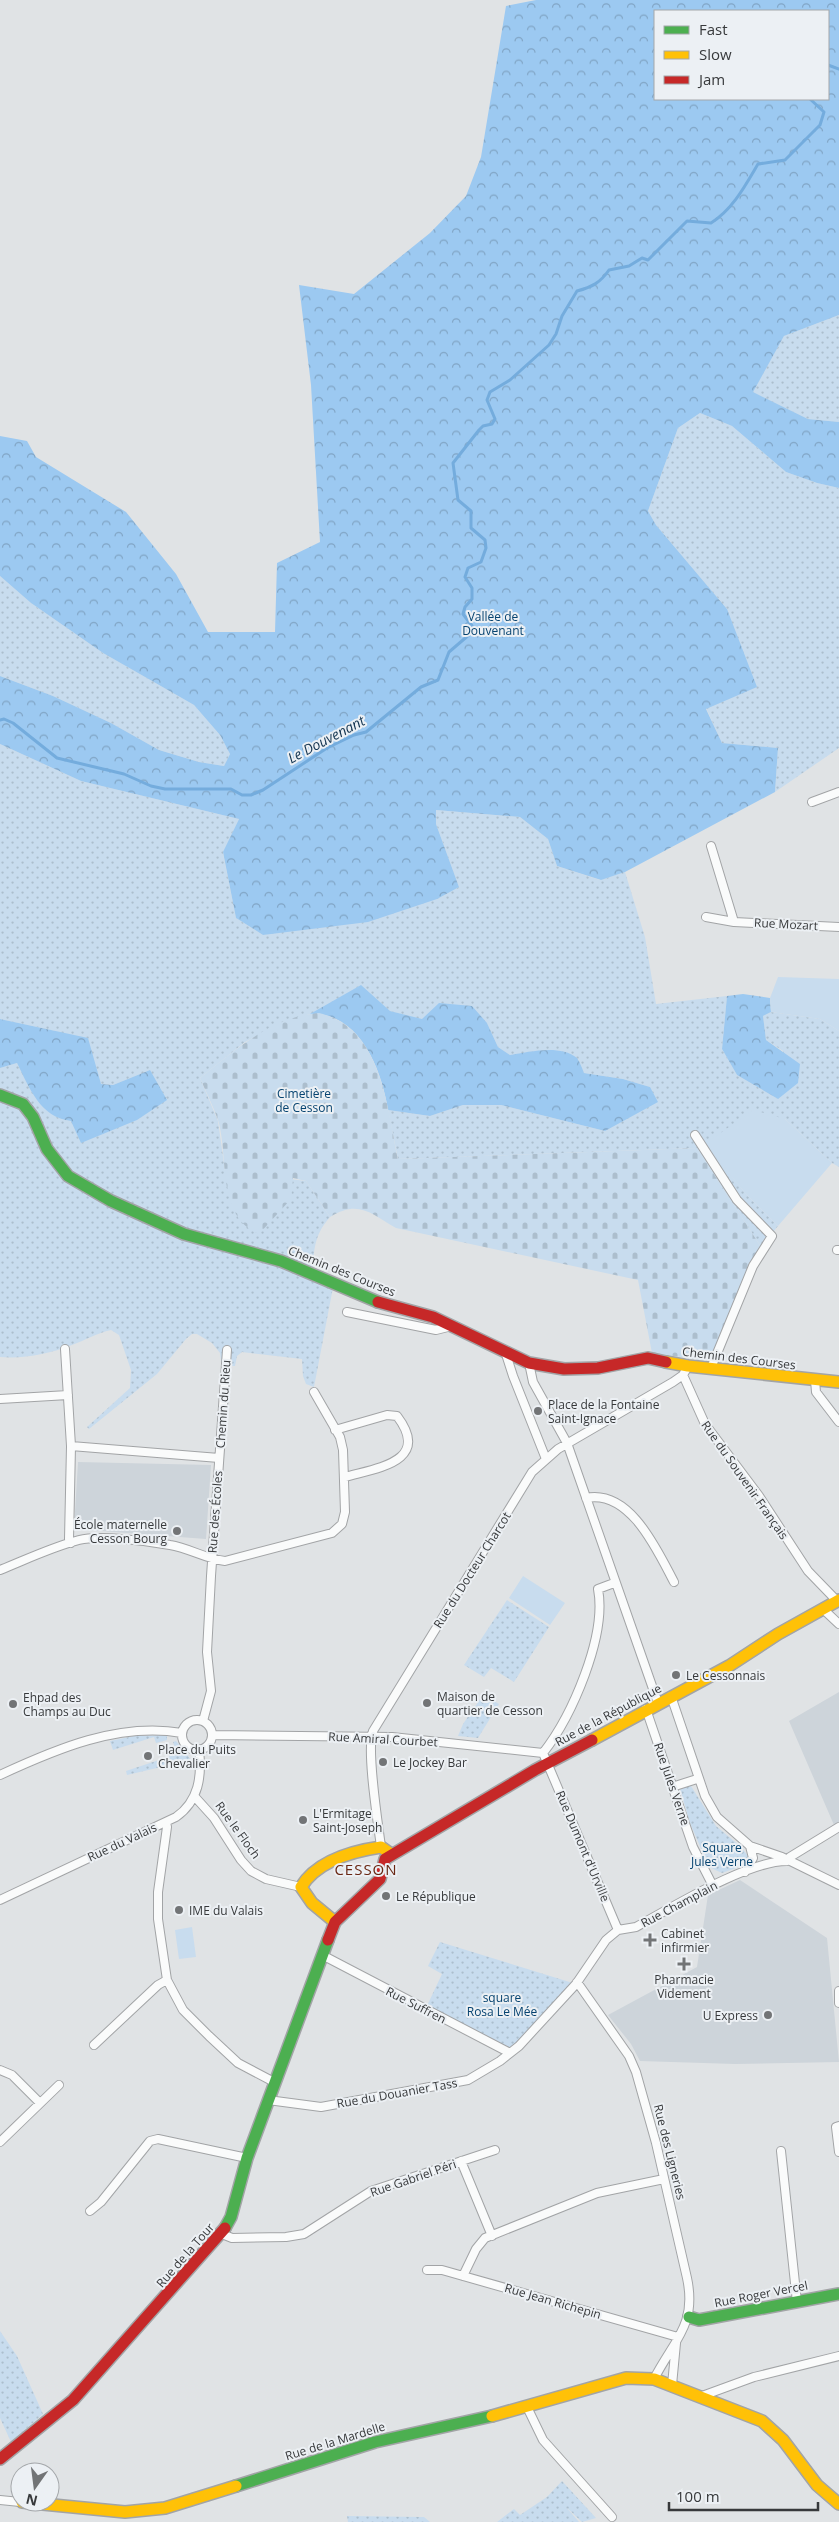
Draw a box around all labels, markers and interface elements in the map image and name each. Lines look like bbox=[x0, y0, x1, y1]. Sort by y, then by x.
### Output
legend bbox=[654, 10, 829, 100]
text: Fast bbox=[699, 19, 728, 39]
text: Slow bbox=[699, 44, 732, 64]
text: Jam bbox=[697, 69, 725, 89]
park label: Vallée de Douvenant bbox=[462, 608, 524, 639]
water label: Le Douvenant bbox=[284, 710, 369, 767]
street label: Rue Mozart bbox=[754, 914, 818, 934]
park label: Cimetière de Cesson bbox=[275, 1085, 333, 1116]
street label: Chemin des Courses bbox=[286, 1242, 398, 1300]
street label: Chemin des Courses bbox=[681, 1343, 797, 1373]
street label: Chemin du Rieu bbox=[211, 1359, 235, 1449]
place label: Place de la Fontaine Saint-Ignace bbox=[548, 1396, 660, 1427]
marker: Place de la Fontaine Saint-Ignace bbox=[532, 1405, 544, 1417]
street label: Rue du Souvenir Français bbox=[698, 1417, 793, 1543]
street label: Rue des Écoles bbox=[204, 1470, 226, 1554]
street label: Rue du Docteur Charcot bbox=[429, 1509, 515, 1631]
place label: École maternelle Cesson Bourg bbox=[74, 1516, 167, 1547]
marker: École maternelle Cesson Bourg bbox=[171, 1525, 183, 1537]
place label: Le Cessonnais bbox=[686, 1667, 765, 1684]
marker: Le Cessonnais bbox=[670, 1669, 682, 1681]
street label: Rue de la République bbox=[552, 1680, 664, 1750]
place label: Maison de quartier de Cesson bbox=[437, 1688, 543, 1719]
place label: Ehpad des Champs au Duc bbox=[23, 1689, 111, 1720]
marker: Maison de quartier de Cesson bbox=[421, 1697, 433, 1709]
marker: Ehpad des Champs au Duc bbox=[7, 1698, 19, 1710]
street label: Rue Amiral Courbet bbox=[328, 1728, 438, 1750]
street label: Rue Jules Verne bbox=[650, 1740, 694, 1828]
place label: Place du Puits Chevalier bbox=[158, 1741, 236, 1772]
marker: Place du Puits Chevalier bbox=[142, 1750, 154, 1762]
place label: Le Jockey Bar bbox=[393, 1754, 467, 1771]
marker: Le Jockey Bar bbox=[377, 1756, 389, 1768]
street label: Rue Dumont d'Urville bbox=[552, 1788, 614, 1904]
street label: Rue le Floch bbox=[211, 1798, 265, 1862]
place label: L'Ermitage Saint-Joseph bbox=[313, 1805, 382, 1836]
marker: L'Ermitage Saint-Joseph bbox=[297, 1814, 309, 1826]
street label: Rue du Valais bbox=[85, 1818, 160, 1865]
park label: Square Jules Verne bbox=[690, 1839, 753, 1870]
district label: CESSON bbox=[334, 1859, 398, 1879]
street label: Rue Champlain bbox=[638, 1877, 720, 1931]
place label: Le République bbox=[396, 1888, 476, 1905]
marker: Le République bbox=[380, 1890, 392, 1902]
place label: IME du Valais bbox=[189, 1902, 263, 1919]
marker: IME du Valais bbox=[173, 1904, 185, 1916]
place label: Cabinet infirmier bbox=[661, 1925, 709, 1956]
marker: Cabinet infirmier bbox=[643, 1933, 657, 1947]
marker: Pharmacie Videment bbox=[678, 1958, 690, 1970]
place label: Pharmacie Videment bbox=[654, 1971, 714, 2002]
street label: Rue Suffren bbox=[383, 1983, 449, 2027]
park label: square Rosa Le Mée bbox=[467, 1989, 538, 2020]
place label: U Express bbox=[703, 2007, 758, 2024]
marker: U Express bbox=[762, 2009, 774, 2021]
street label: Rue du Douanier Tass bbox=[335, 2074, 459, 2112]
street label: Rue des Ligneries bbox=[650, 2102, 690, 2202]
street label: Rue Gabriel Péri bbox=[368, 2155, 458, 2201]
street label: Rue de la Tour bbox=[152, 2219, 218, 2291]
street label: Rue Roger Vercel bbox=[713, 2277, 809, 2311]
street label: Rue Jean Richepin bbox=[503, 2279, 603, 2323]
street label: Rue de la Mardelle bbox=[283, 2418, 387, 2464]
north arrow bbox=[10, 2462, 60, 2512]
scale bar bbox=[669, 2480, 818, 2512]
text: 100 m bbox=[676, 2486, 720, 2506]
text: N bbox=[24, 2490, 40, 2511]

